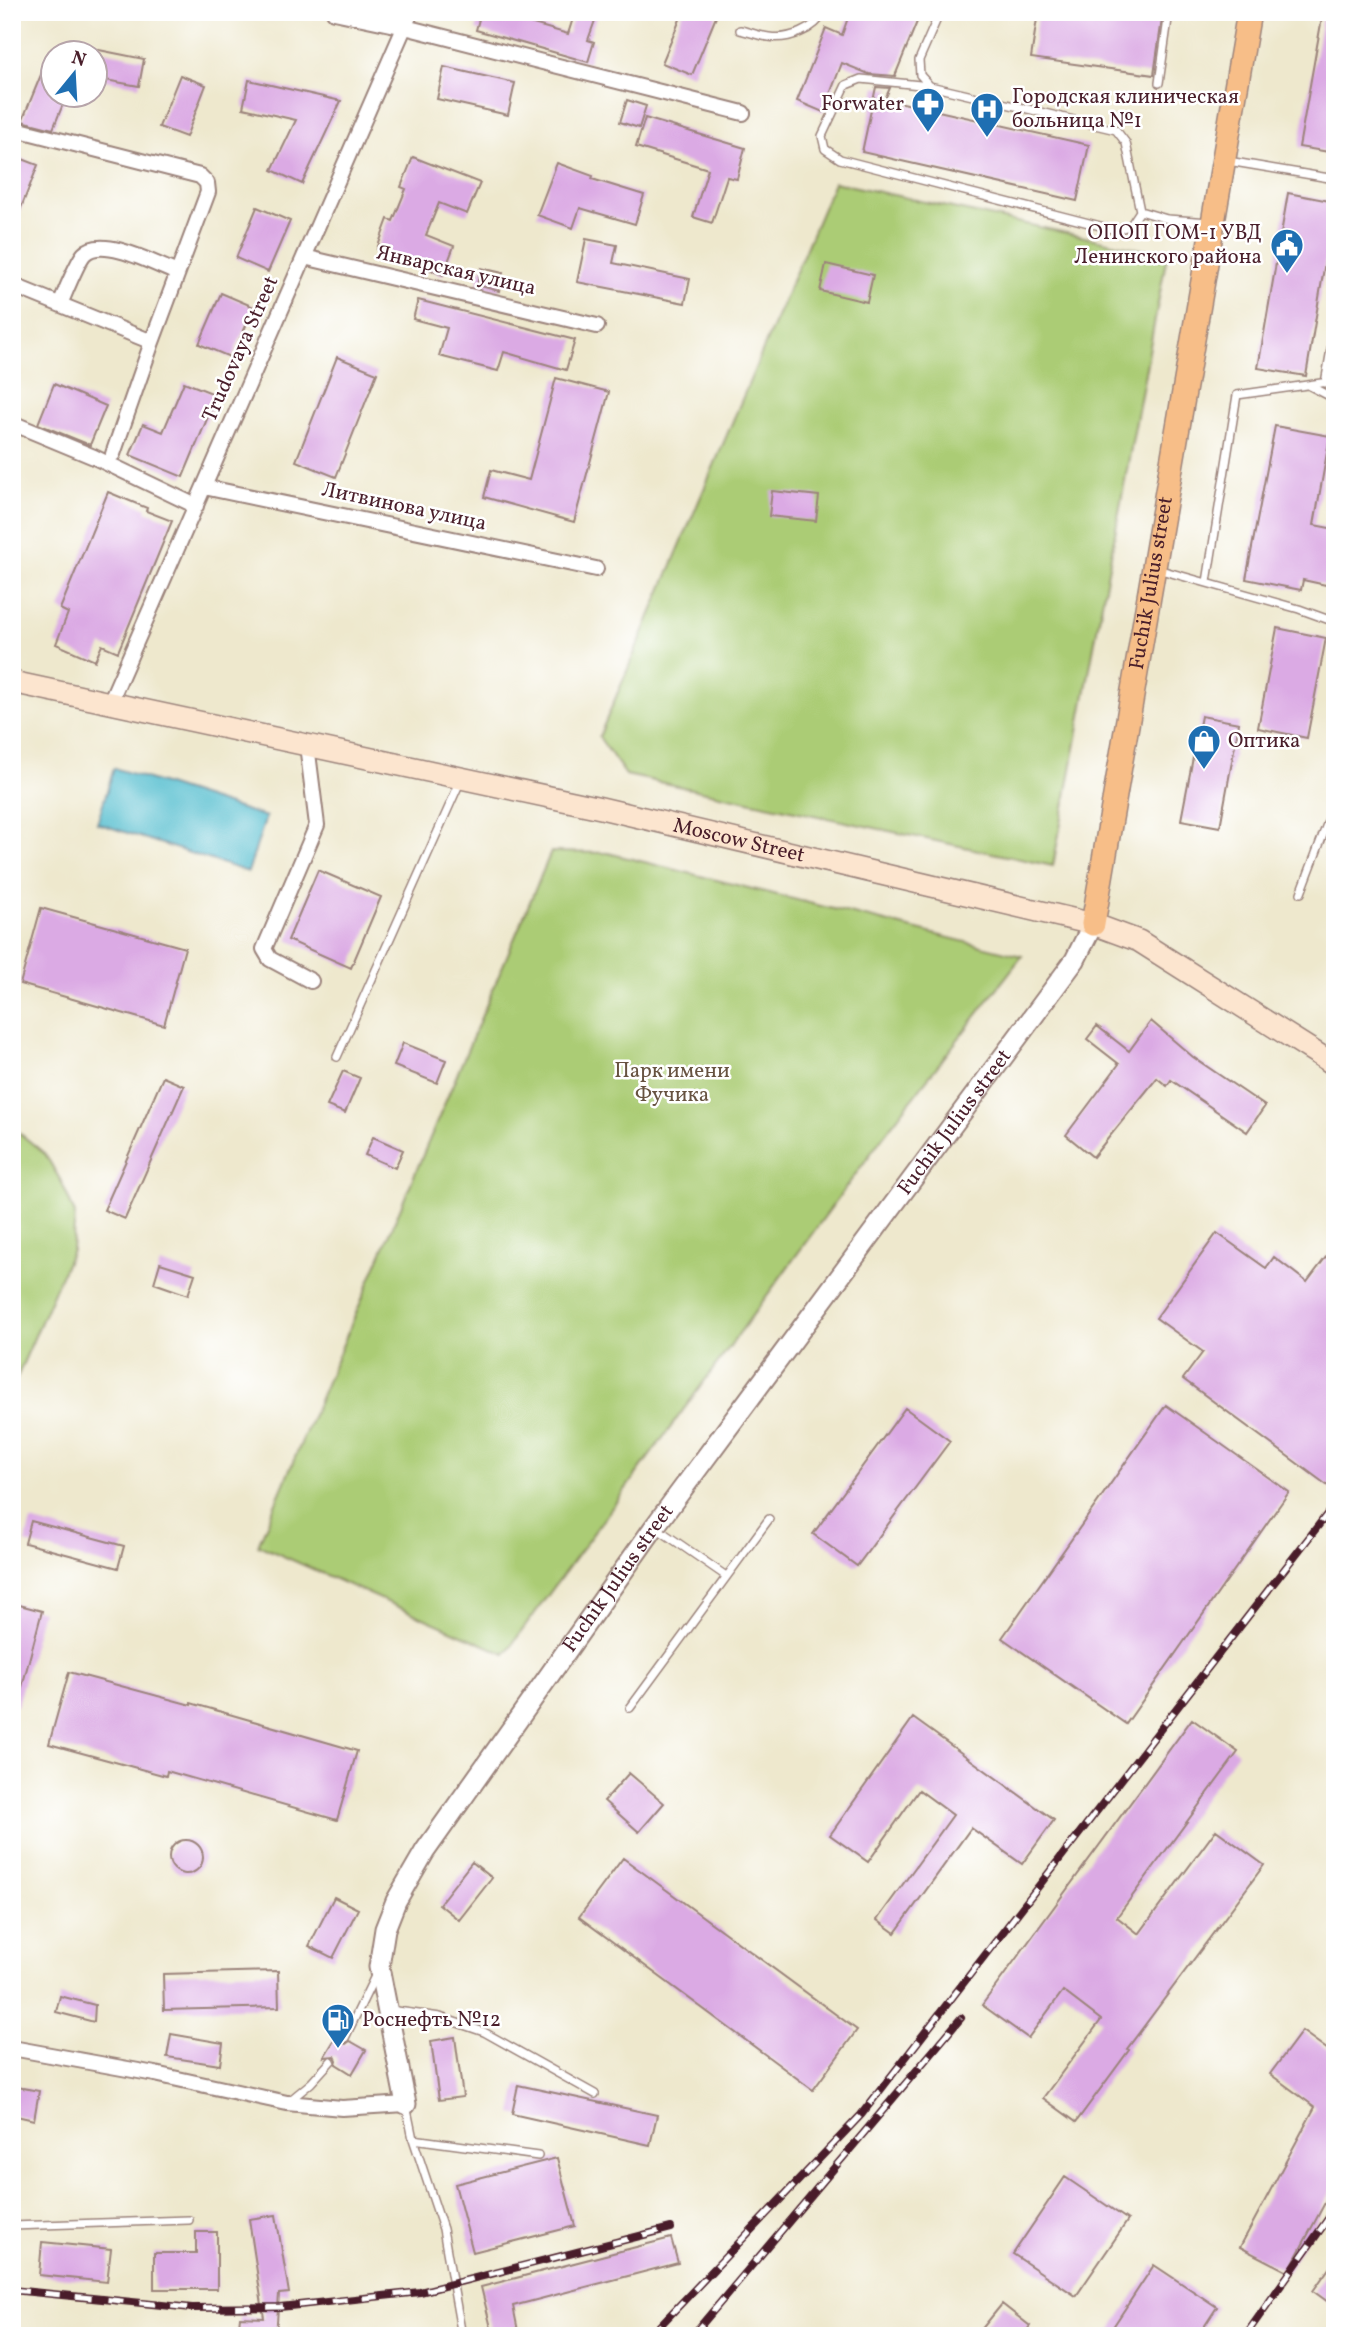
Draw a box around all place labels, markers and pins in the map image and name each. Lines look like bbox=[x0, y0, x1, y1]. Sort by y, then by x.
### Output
place label: Городская клиническая больница №1 bbox=[1012, 83, 1239, 136]
pharmacy icon: Forwater bbox=[909, 85, 947, 134]
place label: Forwater bbox=[821, 90, 904, 119]
hospital icon: Городская клиническая больница №1 bbox=[968, 90, 1006, 139]
place label: ОПОП ГОМ-1 УВД Ленинского района bbox=[1074, 219, 1262, 272]
public building icon: ОПОП ГОМ-1 УВД Ленинского района bbox=[1268, 226, 1306, 275]
shop icon: Оптика bbox=[1185, 722, 1223, 771]
place label: Оптика bbox=[1228, 727, 1300, 756]
fuel station icon: Роснефть №12 bbox=[319, 2001, 357, 2050]
place label: Роснефть №12 bbox=[362, 2006, 501, 2035]

